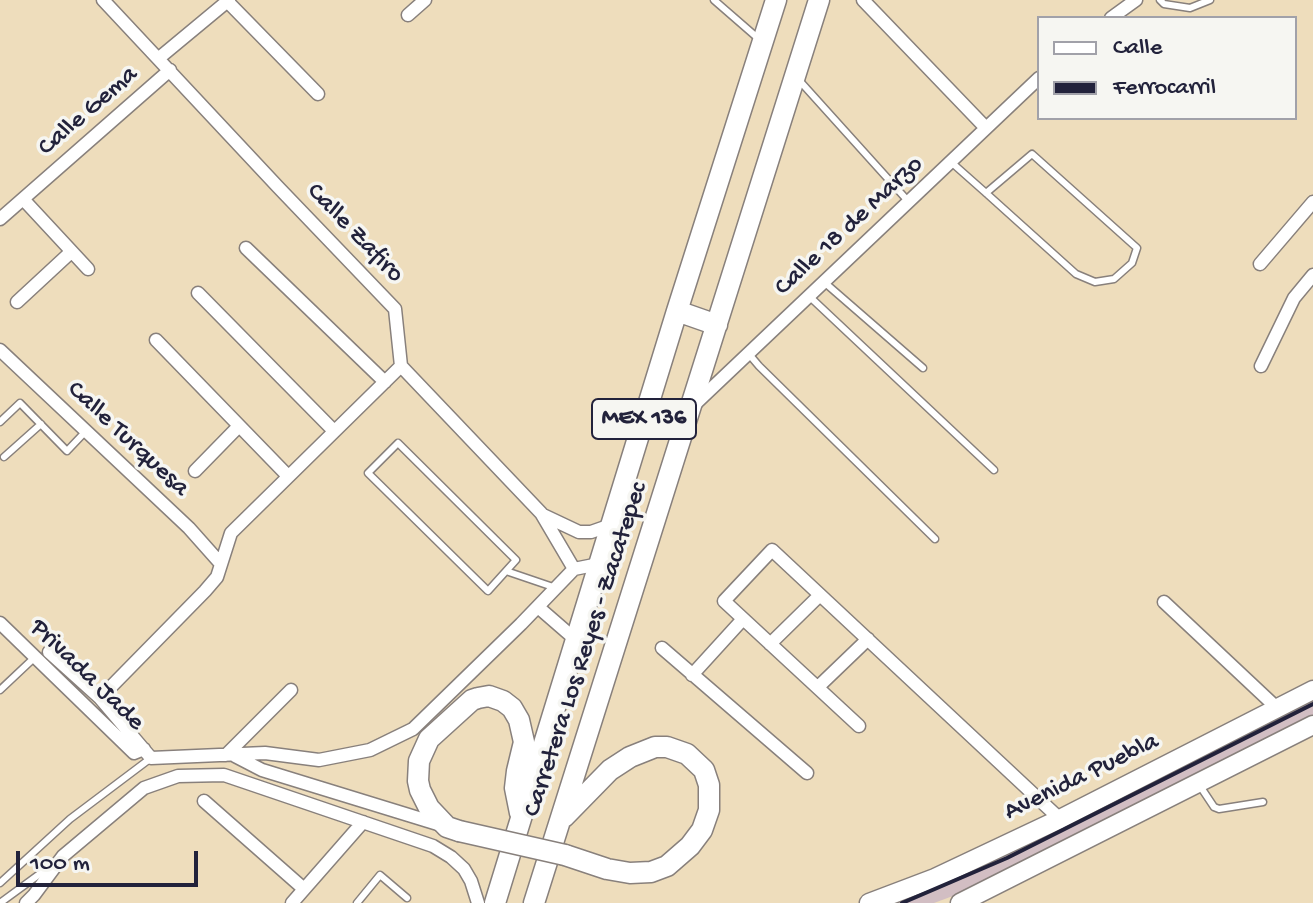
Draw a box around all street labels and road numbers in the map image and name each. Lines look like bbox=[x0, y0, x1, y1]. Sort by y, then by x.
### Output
street label: Calle Gema bbox=[33, 60, 145, 164]
street label: Calle 18 de Marzo bbox=[769, 150, 931, 304]
street label: Calle Zafiro bbox=[299, 177, 409, 291]
street label: Calle Turquesa bbox=[59, 375, 195, 505]
road number: MEX 136 bbox=[592, 399, 696, 439]
street label: Carretera Los Reyes - Zacatepec bbox=[518, 479, 656, 821]
street label: Privada Jade bbox=[22, 613, 150, 739]
street label: Avenida Puebla bbox=[1000, 727, 1164, 829]

